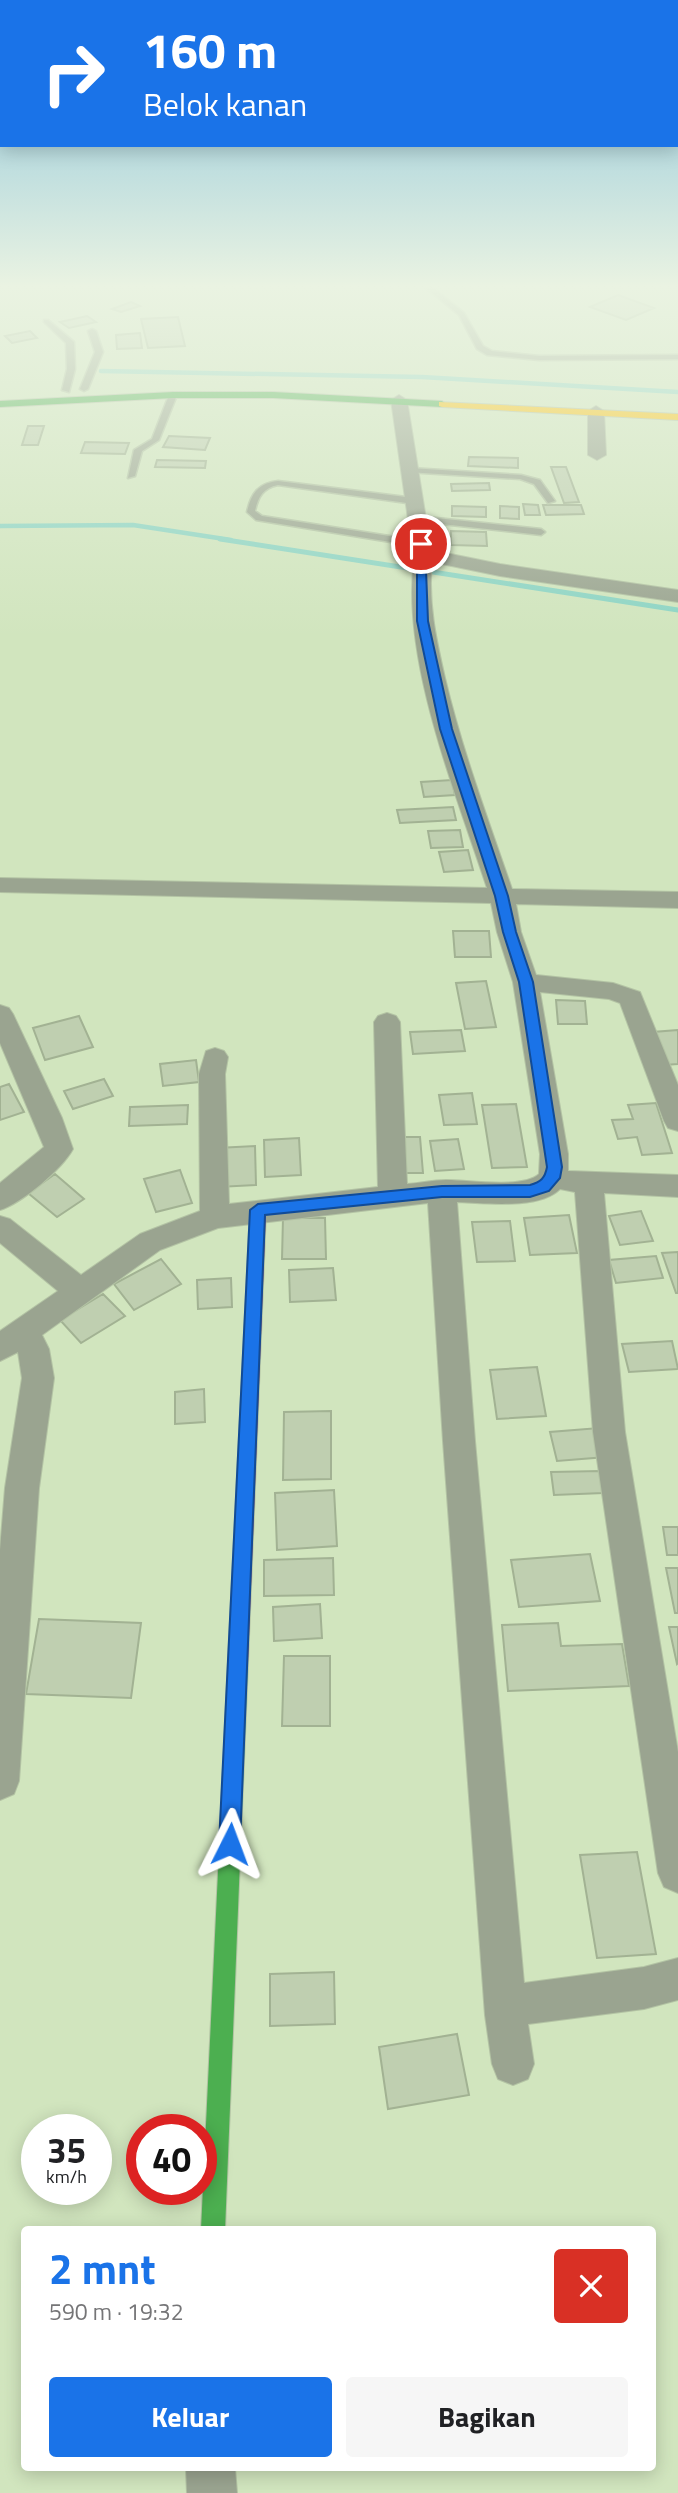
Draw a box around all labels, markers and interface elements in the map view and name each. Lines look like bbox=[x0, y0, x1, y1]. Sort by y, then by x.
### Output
text: 160 m bbox=[143, 12, 277, 87]
icon: right bbox=[28, 28, 119, 119]
text: Belok kanan bbox=[143, 80, 307, 128]
pin bbox=[391, 514, 451, 574]
icon: arrive bbox=[402, 525, 440, 563]
position arrow bbox=[193, 1807, 267, 1881]
speed limit sign: 40 bbox=[126, 2114, 217, 2205]
text: 35 bbox=[47, 2123, 86, 2177]
text: km/h bbox=[46, 2163, 87, 2190]
text: 2 mnt bbox=[49, 2236, 156, 2300]
button: close bbox=[554, 2249, 628, 2323]
text: 590 m · 19:32 bbox=[49, 2294, 184, 2329]
button: Keluar bbox=[49, 2377, 332, 2457]
button: Bagikan bbox=[346, 2377, 628, 2457]

